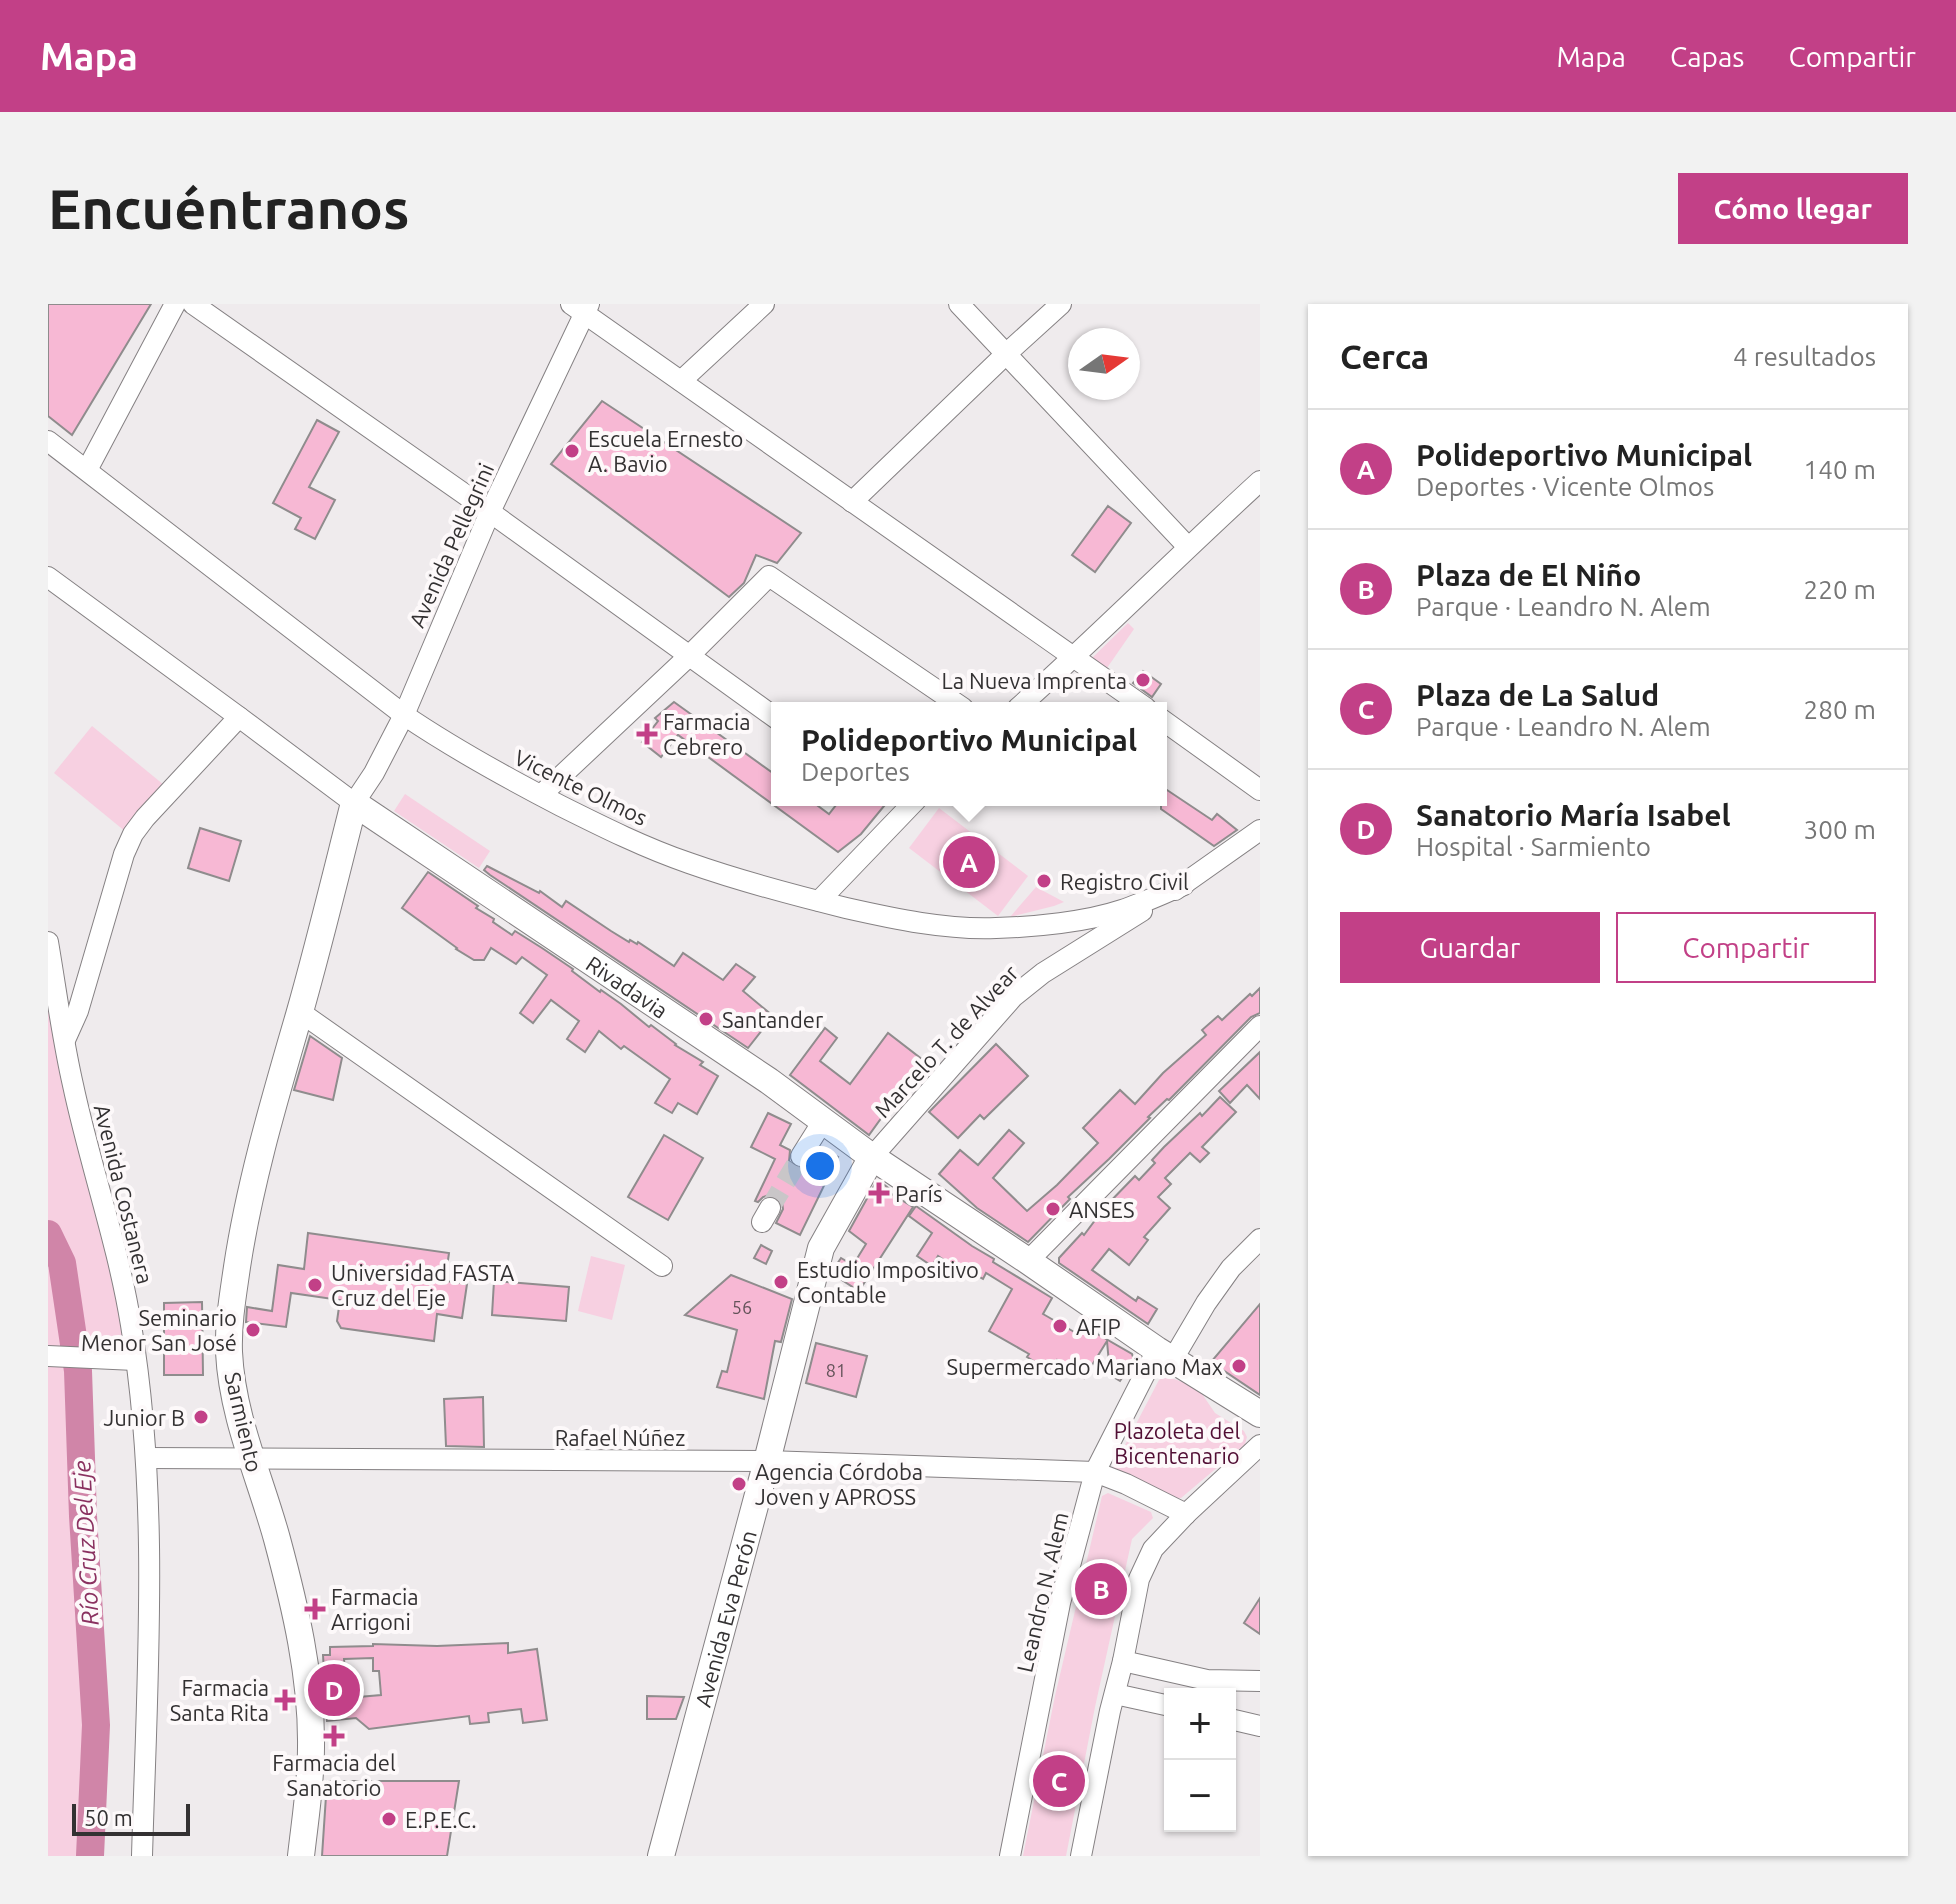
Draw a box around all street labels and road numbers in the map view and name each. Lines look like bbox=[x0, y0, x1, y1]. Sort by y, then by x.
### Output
street label: Avenida Pellegrini bbox=[404, 459, 498, 631]
street label: Vicente Olmos bbox=[510, 744, 652, 830]
street label: Rivadavia bbox=[582, 950, 673, 1022]
street label: Marcelo T. de Alvear bbox=[869, 959, 1023, 1122]
street label: Avenida Costanera bbox=[90, 1102, 158, 1286]
street label: Sarmiento bbox=[220, 1370, 268, 1474]
street label: Rafael Núñez bbox=[555, 1425, 685, 1450]
street label: Leandro N. Alem bbox=[1011, 1509, 1073, 1675]
street label: Avenida Eva Perón bbox=[689, 1527, 760, 1709]

